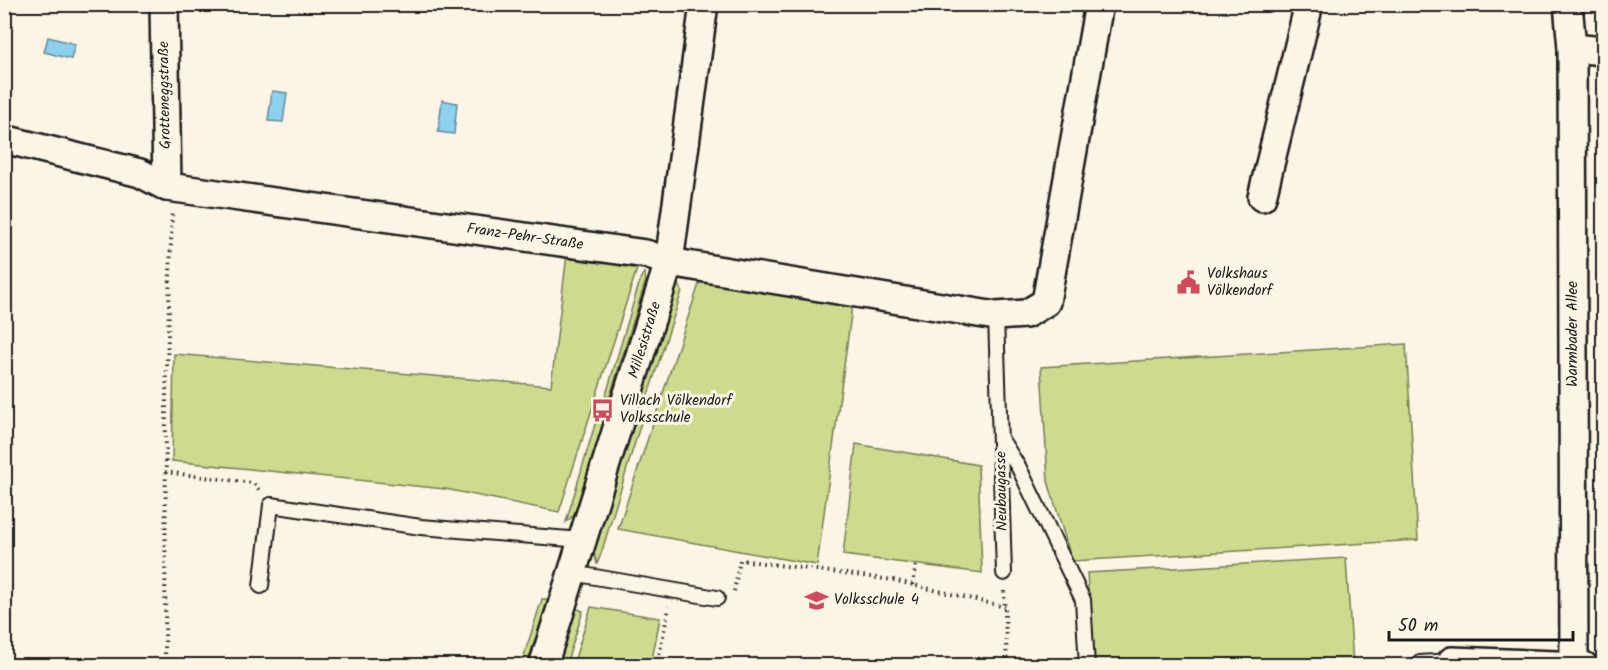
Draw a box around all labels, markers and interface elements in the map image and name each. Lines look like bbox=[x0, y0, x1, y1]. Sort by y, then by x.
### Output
street label: Grotteneggstraße bbox=[152, 41, 178, 149]
street label: Franz-Pehr-Straße bbox=[465, 217, 585, 257]
place label: Volkshaus Völkendorf bbox=[1207, 262, 1273, 303]
public building icon: Volkshaus Völkendorf bbox=[1176, 270, 1202, 296]
street label: Warmbader Allee bbox=[1561, 281, 1585, 387]
street label: Millesistraße bbox=[622, 298, 668, 381]
place label: Villach Völkendorf Volksschule bbox=[620, 389, 733, 430]
bus stop icon: Villach Völkendorf Volksschule bbox=[589, 397, 615, 423]
street label: Neubaugasse bbox=[989, 451, 1015, 531]
school or university icon: Volksschule 4 bbox=[803, 587, 829, 613]
place label: Volksschule 4 bbox=[834, 588, 919, 612]
scale bar bbox=[1389, 604, 1574, 642]
text: 50 m bbox=[1398, 612, 1438, 641]

